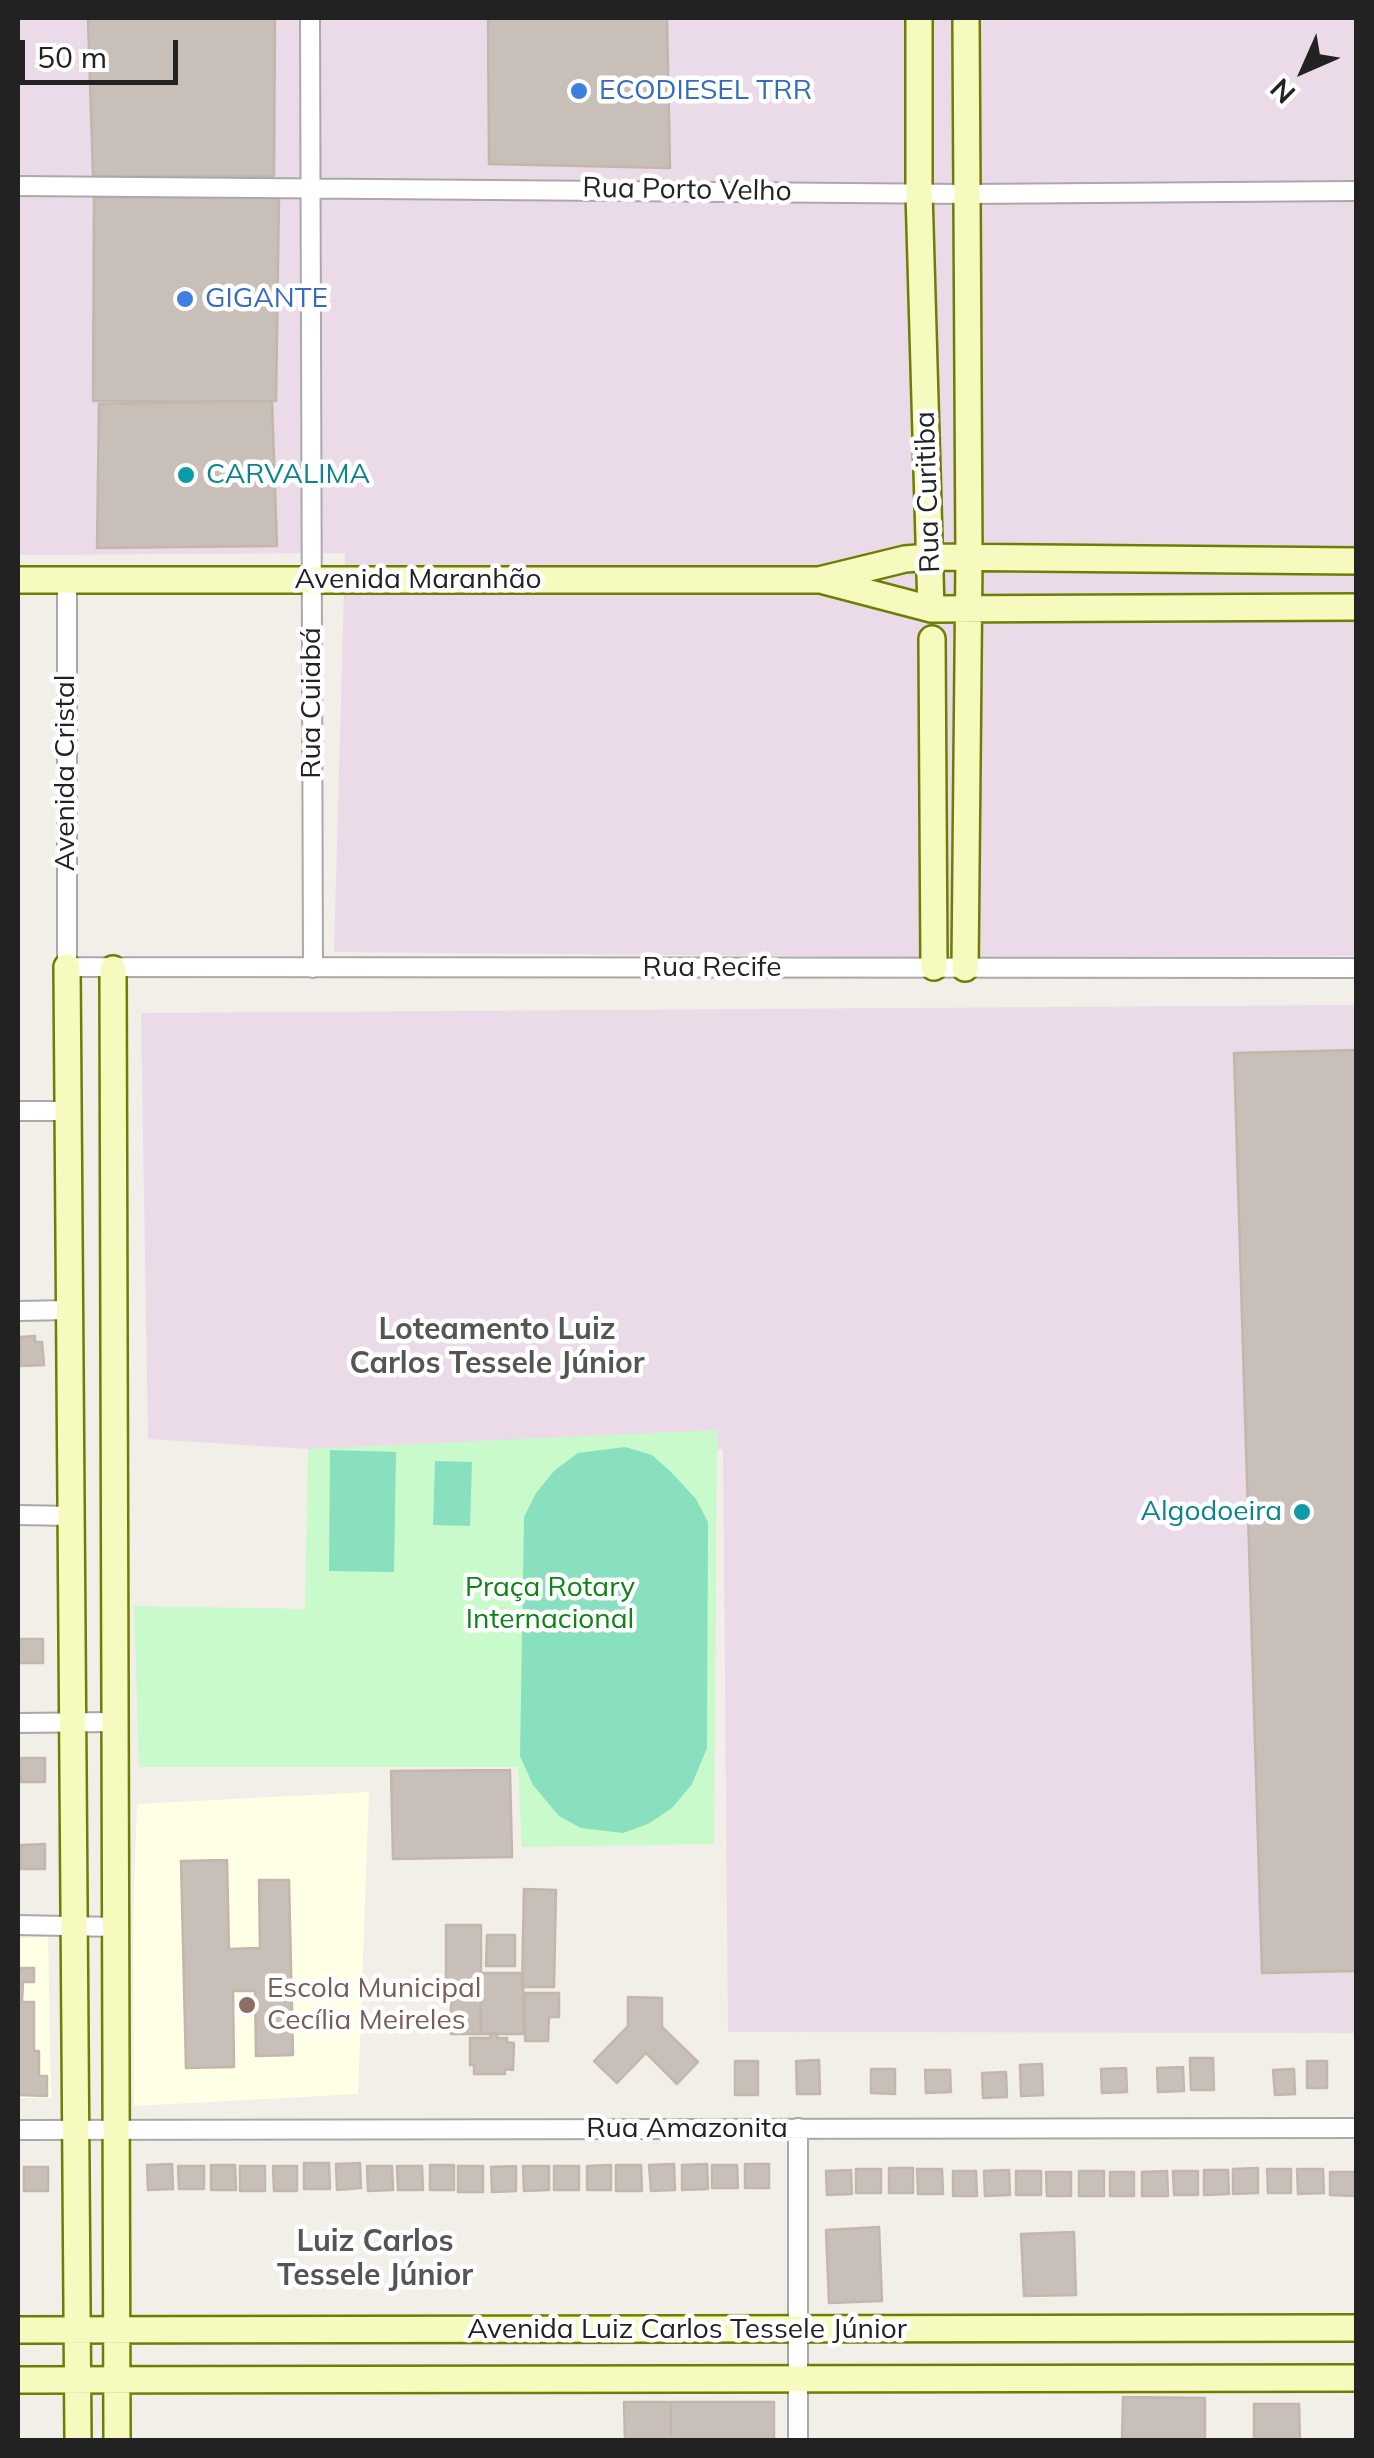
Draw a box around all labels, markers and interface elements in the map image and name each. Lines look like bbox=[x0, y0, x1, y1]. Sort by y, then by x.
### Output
scale bar bbox=[25, 20, 182, 82]
north arrow bbox=[1254, 20, 1354, 120]
text: 50 m bbox=[37, 38, 107, 76]
text: N bbox=[1263, 72, 1302, 111]
place label: ECODIESEL TRR bbox=[599, 74, 812, 108]
marker: ECODIESEL TRR bbox=[568, 80, 590, 102]
street label: Rua Porto Velho bbox=[582, 171, 792, 209]
place label: GIGANTE bbox=[205, 282, 328, 316]
marker: GIGANTE bbox=[174, 288, 196, 310]
street label: Rua Curitiba bbox=[908, 411, 948, 573]
place label: CARVALIMA bbox=[206, 458, 370, 492]
marker: CARVALIMA bbox=[175, 464, 197, 486]
street label: Avenida Maranhão bbox=[295, 563, 541, 597]
street label: Rua Cuiabá bbox=[295, 627, 329, 779]
street label: Avenida Cristal bbox=[49, 675, 83, 871]
street label: Rua Recife bbox=[643, 951, 781, 985]
district label: Loteamento Luiz Carlos Tessele Júnior bbox=[349, 1312, 645, 1382]
place label: Algodoeira bbox=[1140, 1495, 1282, 1529]
marker: Algodoeira bbox=[1291, 1501, 1313, 1523]
park label: Praça Rotary Internacional bbox=[465, 1571, 635, 1637]
place label: Escola Municipal Cecília Meireles bbox=[267, 1972, 482, 2038]
marker: Escola Municipal Cecília Meireles bbox=[236, 1994, 258, 2016]
street label: Rua Amazonita bbox=[586, 2112, 788, 2146]
district label: Luiz Carlos Tessele Júnior bbox=[277, 2224, 473, 2294]
street label: Avenida Luiz Carlos Tessele Júnior bbox=[467, 2313, 907, 2347]

